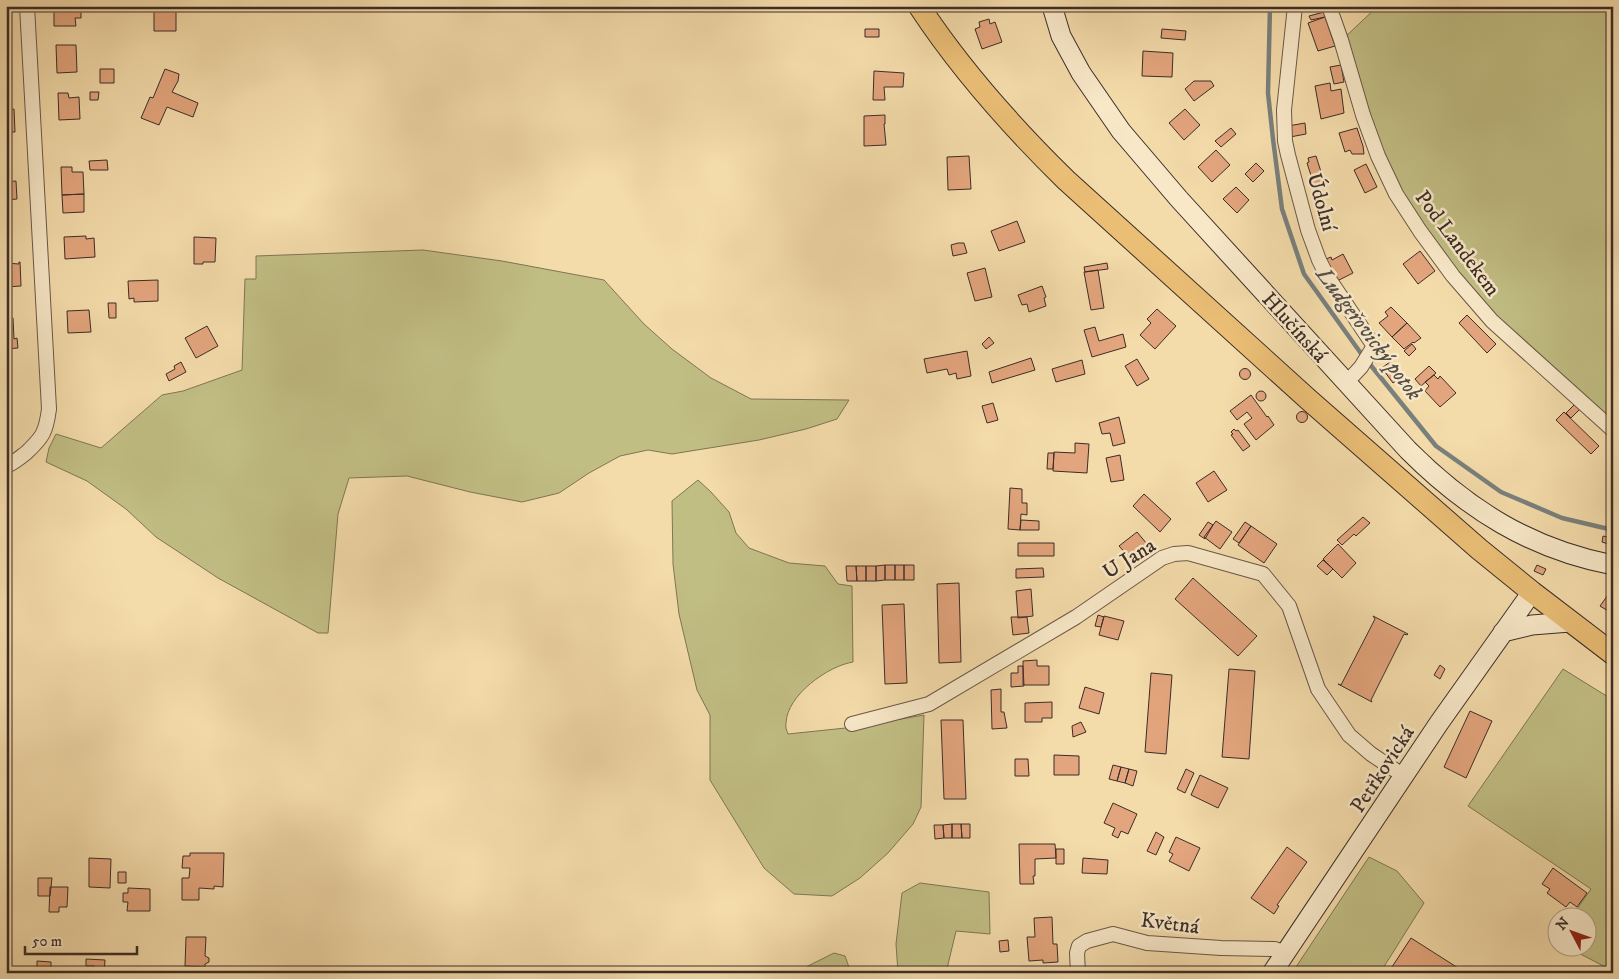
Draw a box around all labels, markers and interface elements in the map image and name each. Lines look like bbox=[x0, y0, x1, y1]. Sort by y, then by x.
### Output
street label: Údolní bbox=[1300, 170, 1344, 236]
street label: Pod Landekem bbox=[1409, 186, 1506, 302]
water label: Ludgeřovický potok bbox=[1309, 260, 1428, 406]
street label: Hlučínská bbox=[1256, 287, 1333, 368]
street label: U Jana bbox=[1098, 533, 1161, 585]
street label: Petřkovická bbox=[1345, 721, 1421, 818]
north arrow bbox=[1546, 906, 1596, 956]
street label: Květná bbox=[1139, 908, 1201, 940]
text: N bbox=[1552, 914, 1574, 934]
scale bar bbox=[25, 924, 138, 956]
text: 50 m bbox=[32, 932, 62, 951]

